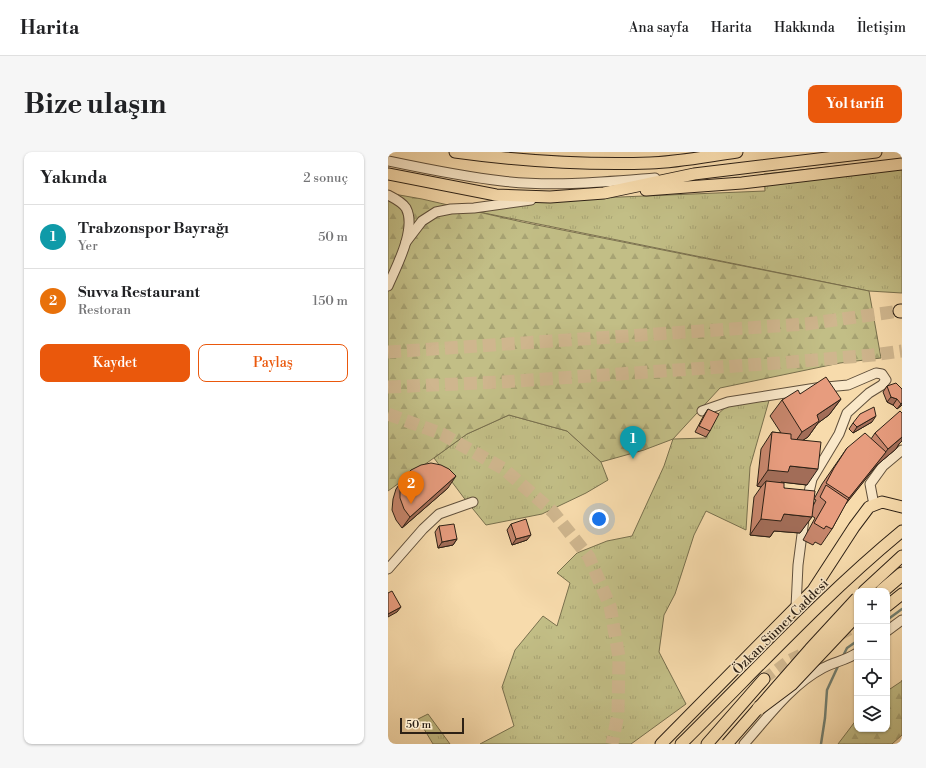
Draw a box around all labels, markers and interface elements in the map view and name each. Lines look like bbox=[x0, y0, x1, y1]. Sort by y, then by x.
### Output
text: Harita bbox=[20, 16, 79, 40]
text: Ana sayfa bbox=[629, 19, 689, 37]
text: Harita bbox=[711, 19, 752, 37]
text: Hakkında bbox=[774, 19, 835, 37]
text: İletişim bbox=[857, 19, 906, 37]
button: Yol tarifi bbox=[808, 85, 902, 123]
text: Bize ulaşın bbox=[24, 87, 166, 122]
text: Yakında bbox=[40, 167, 107, 189]
text: 2 sonuç bbox=[303, 170, 348, 186]
text: Trabzonspor Bayrağı bbox=[78, 219, 229, 238]
text: 1 bbox=[50, 229, 56, 245]
text: 50 m bbox=[318, 229, 348, 245]
text: Yer bbox=[78, 238, 98, 254]
text: Suvva Restaurant bbox=[78, 283, 200, 302]
text: 2 bbox=[49, 293, 57, 309]
text: 150 m bbox=[313, 293, 348, 309]
text: Restoran bbox=[78, 302, 131, 318]
button: Kaydet bbox=[40, 344, 190, 382]
button: Paylaş bbox=[198, 344, 348, 382]
pin: 1 bbox=[620, 426, 646, 459]
pin: 2 bbox=[398, 471, 424, 504]
your location bbox=[589, 509, 609, 529]
street label: Özkan Sümer Caddesi bbox=[729, 575, 832, 678]
map controls bbox=[854, 588, 890, 732]
button: + bbox=[854, 588, 890, 624]
button: − bbox=[854, 624, 890, 660]
button: locate bbox=[854, 660, 890, 696]
button: layers bbox=[854, 696, 890, 732]
scale bar bbox=[400, 716, 464, 735]
text: 50 m bbox=[406, 718, 431, 732]

